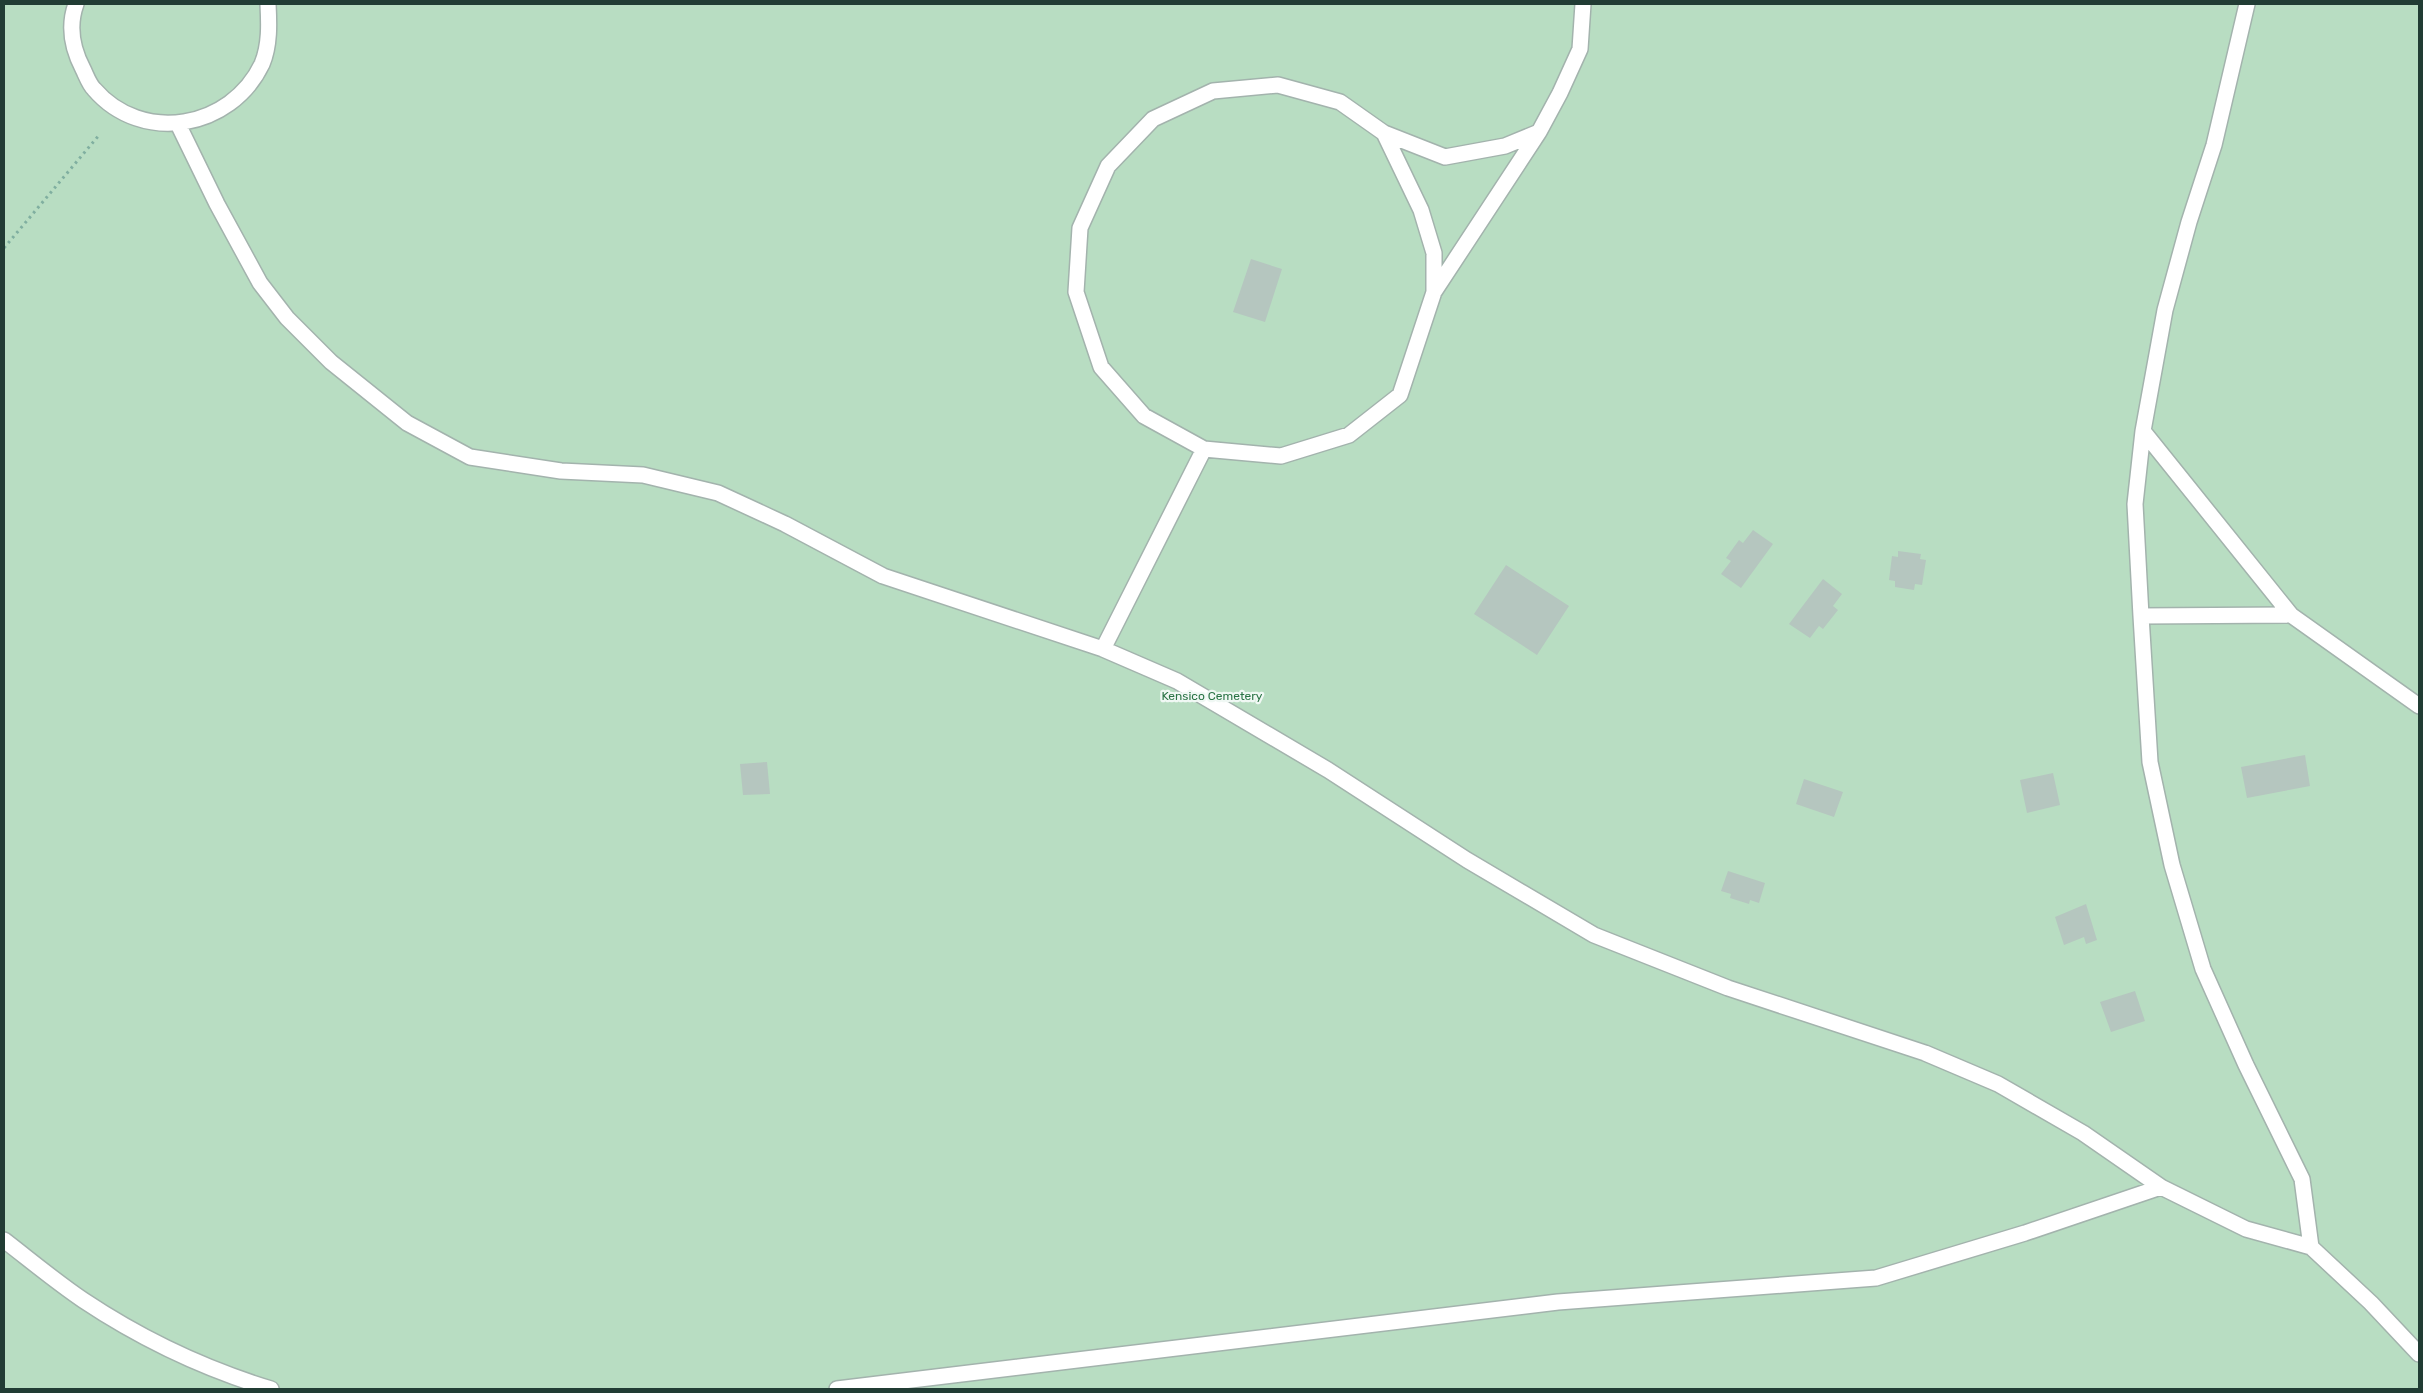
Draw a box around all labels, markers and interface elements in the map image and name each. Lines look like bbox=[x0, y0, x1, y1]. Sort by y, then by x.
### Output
park label: Kensico Cemetery bbox=[1162, 689, 1263, 703]

